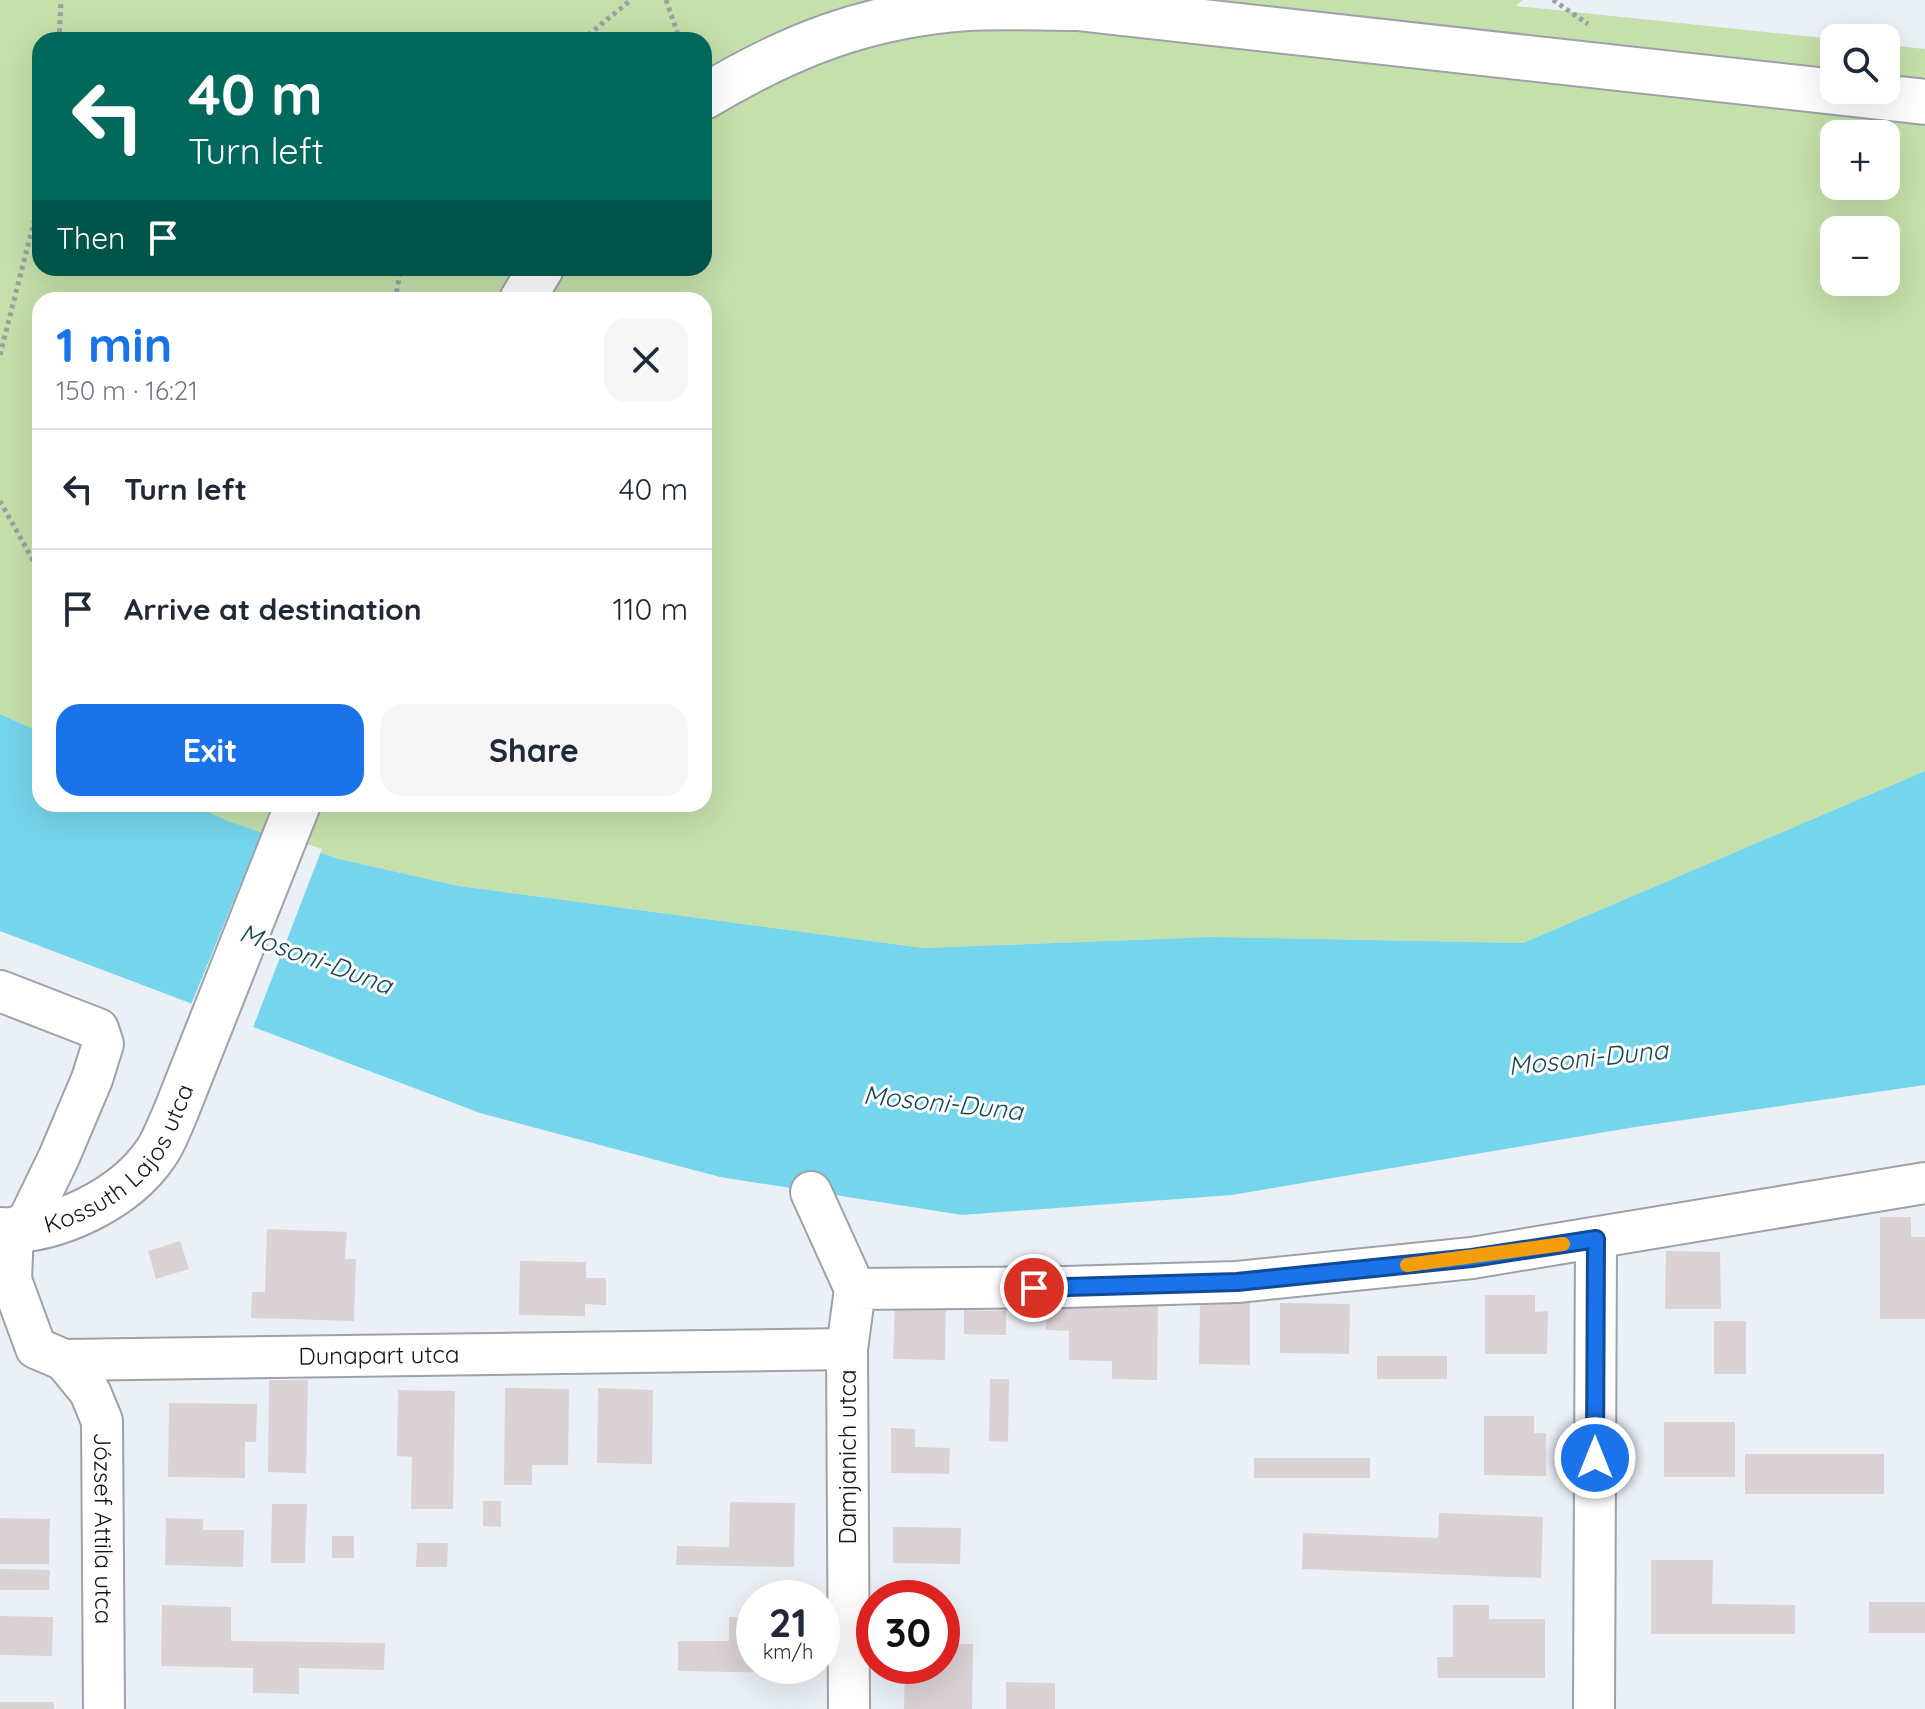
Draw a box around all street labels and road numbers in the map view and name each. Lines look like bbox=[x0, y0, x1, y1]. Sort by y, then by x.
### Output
street label: Kossuth Lajos utca bbox=[40, 1079, 199, 1239]
street label: Dunapart utca bbox=[298, 1338, 460, 1371]
street label: Damjanich utca bbox=[832, 1370, 862, 1544]
street label: József Attila utca bbox=[88, 1432, 119, 1624]

